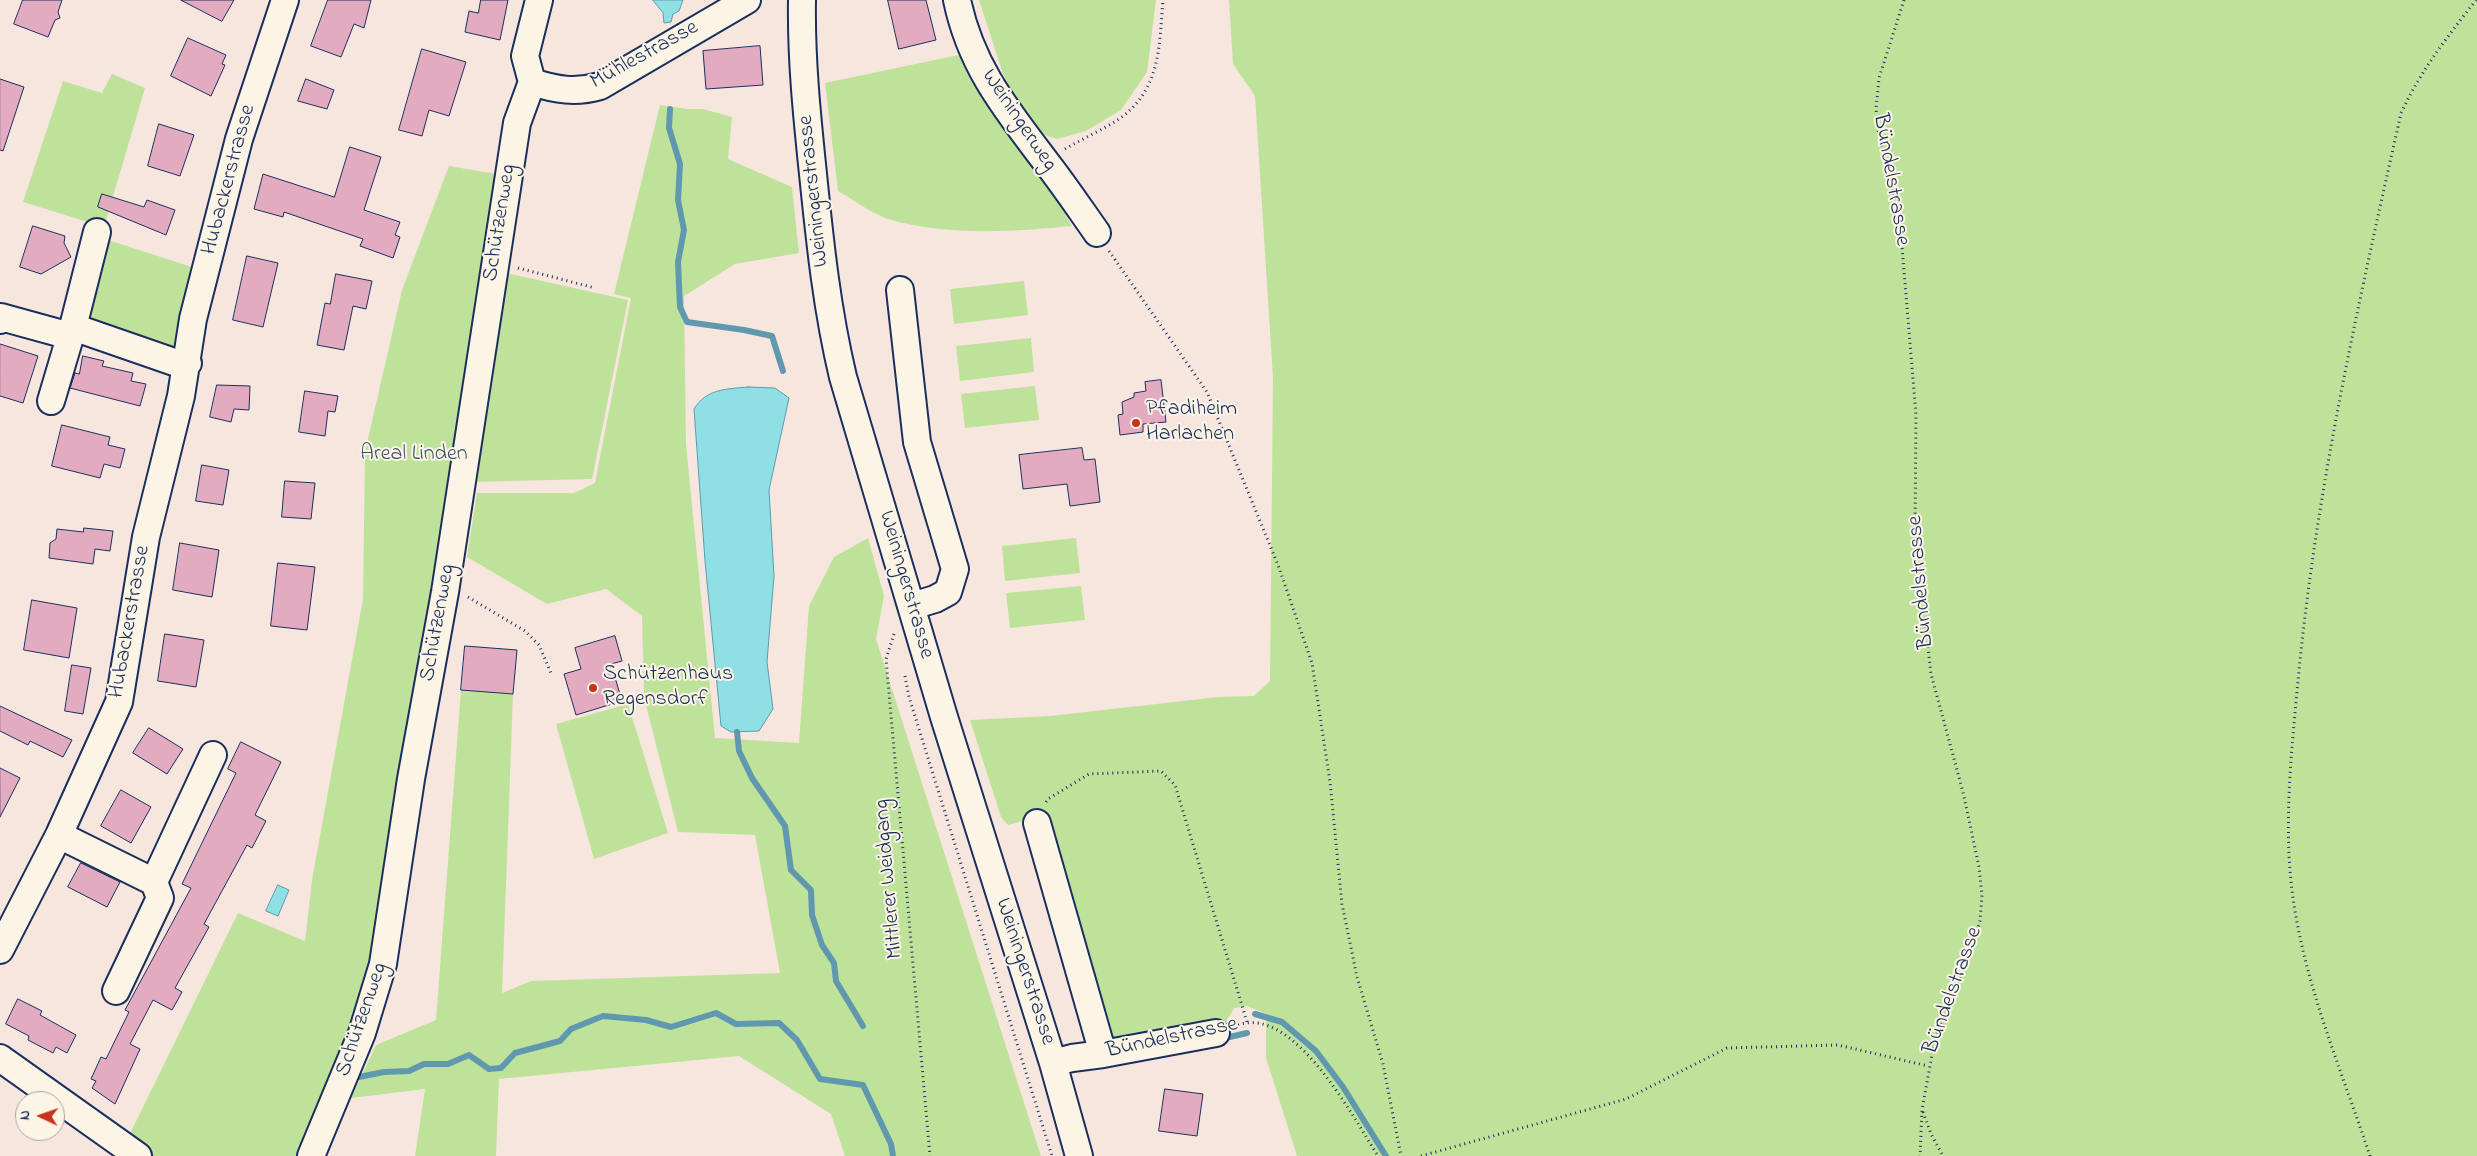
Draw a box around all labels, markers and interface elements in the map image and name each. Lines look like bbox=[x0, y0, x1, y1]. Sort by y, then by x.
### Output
street label: Mühlestrasse bbox=[586, 16, 704, 96]
street label: Weiningerweg bbox=[974, 65, 1062, 177]
street label: Hubackerstrasse bbox=[197, 102, 263, 258]
street label: Bündelstrasse bbox=[1865, 112, 1915, 248]
street label: Weiningerstrasse bbox=[794, 114, 836, 268]
street label: Schützenweg bbox=[479, 162, 523, 284]
place label: Pfadiheim Harlachen bbox=[1146, 397, 1237, 448]
marker: Pfadiheim Harlachen bbox=[1130, 417, 1142, 429]
park label: Areal Linden bbox=[360, 442, 468, 468]
street label: Weiningerstrasse bbox=[871, 508, 939, 662]
street label: Bündelstrasse bbox=[1903, 514, 1941, 650]
street label: Hubackerstrasse bbox=[105, 544, 157, 700]
street label: Schützenweg bbox=[416, 562, 462, 684]
place label: Schützenhaus Regensdorf bbox=[603, 662, 733, 714]
marker: Schützenhaus Regensdorf bbox=[587, 682, 599, 694]
street label: Mittlerer Weidgang bbox=[870, 798, 910, 960]
street label: Weiningerstrasse bbox=[988, 895, 1060, 1049]
street label: Bündelstrasse bbox=[1919, 924, 1989, 1058]
street label: Schützenweg bbox=[331, 960, 395, 1080]
street label: Bündelstrasse bbox=[1104, 1012, 1240, 1066]
north arrow bbox=[15, 1091, 65, 1141]
text: N bbox=[15, 1110, 36, 1121]

